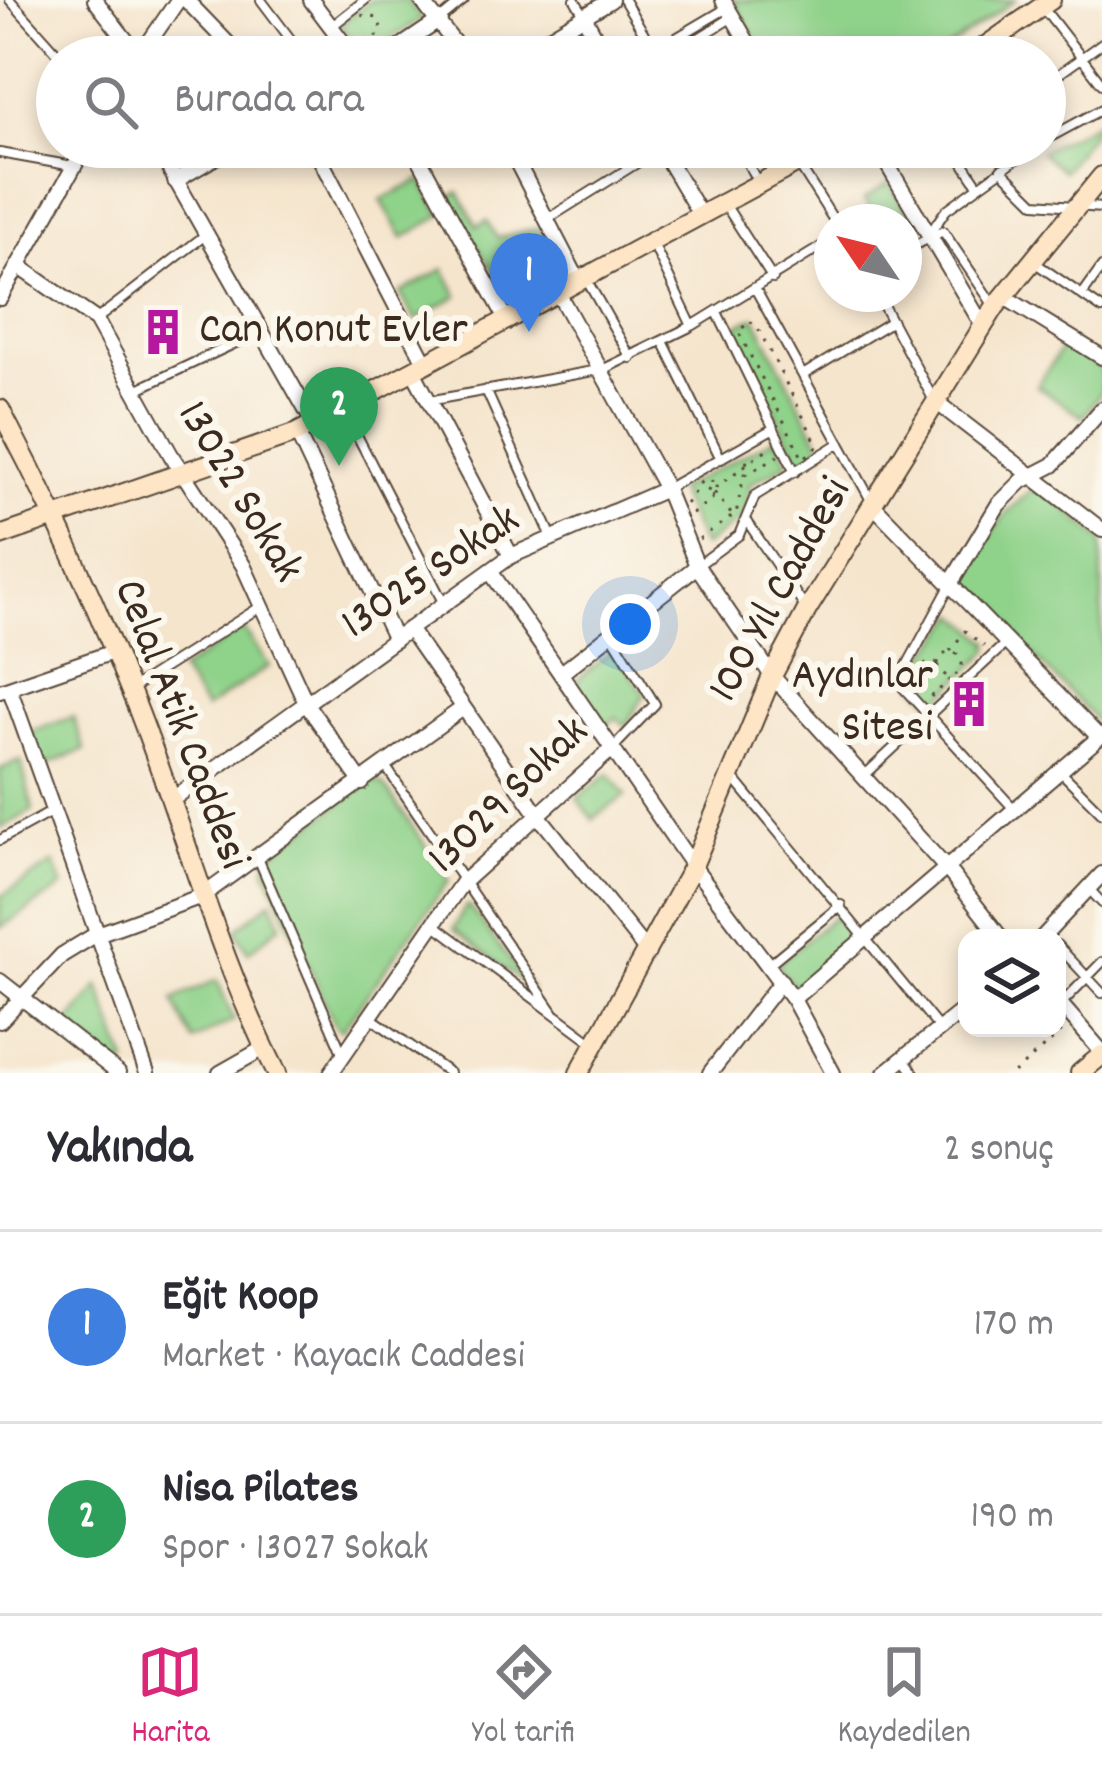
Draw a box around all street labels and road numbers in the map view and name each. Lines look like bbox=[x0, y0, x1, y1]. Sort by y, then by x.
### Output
street label: 13022 Sokak bbox=[159, 390, 317, 596]
street label: 100 Yıl Caddesi bbox=[694, 467, 870, 715]
street label: 13025 Sokak bbox=[330, 491, 534, 657]
street label: Celal Atik Caddesi bbox=[94, 571, 264, 879]
street label: 13029 Sokak bbox=[415, 704, 605, 890]

